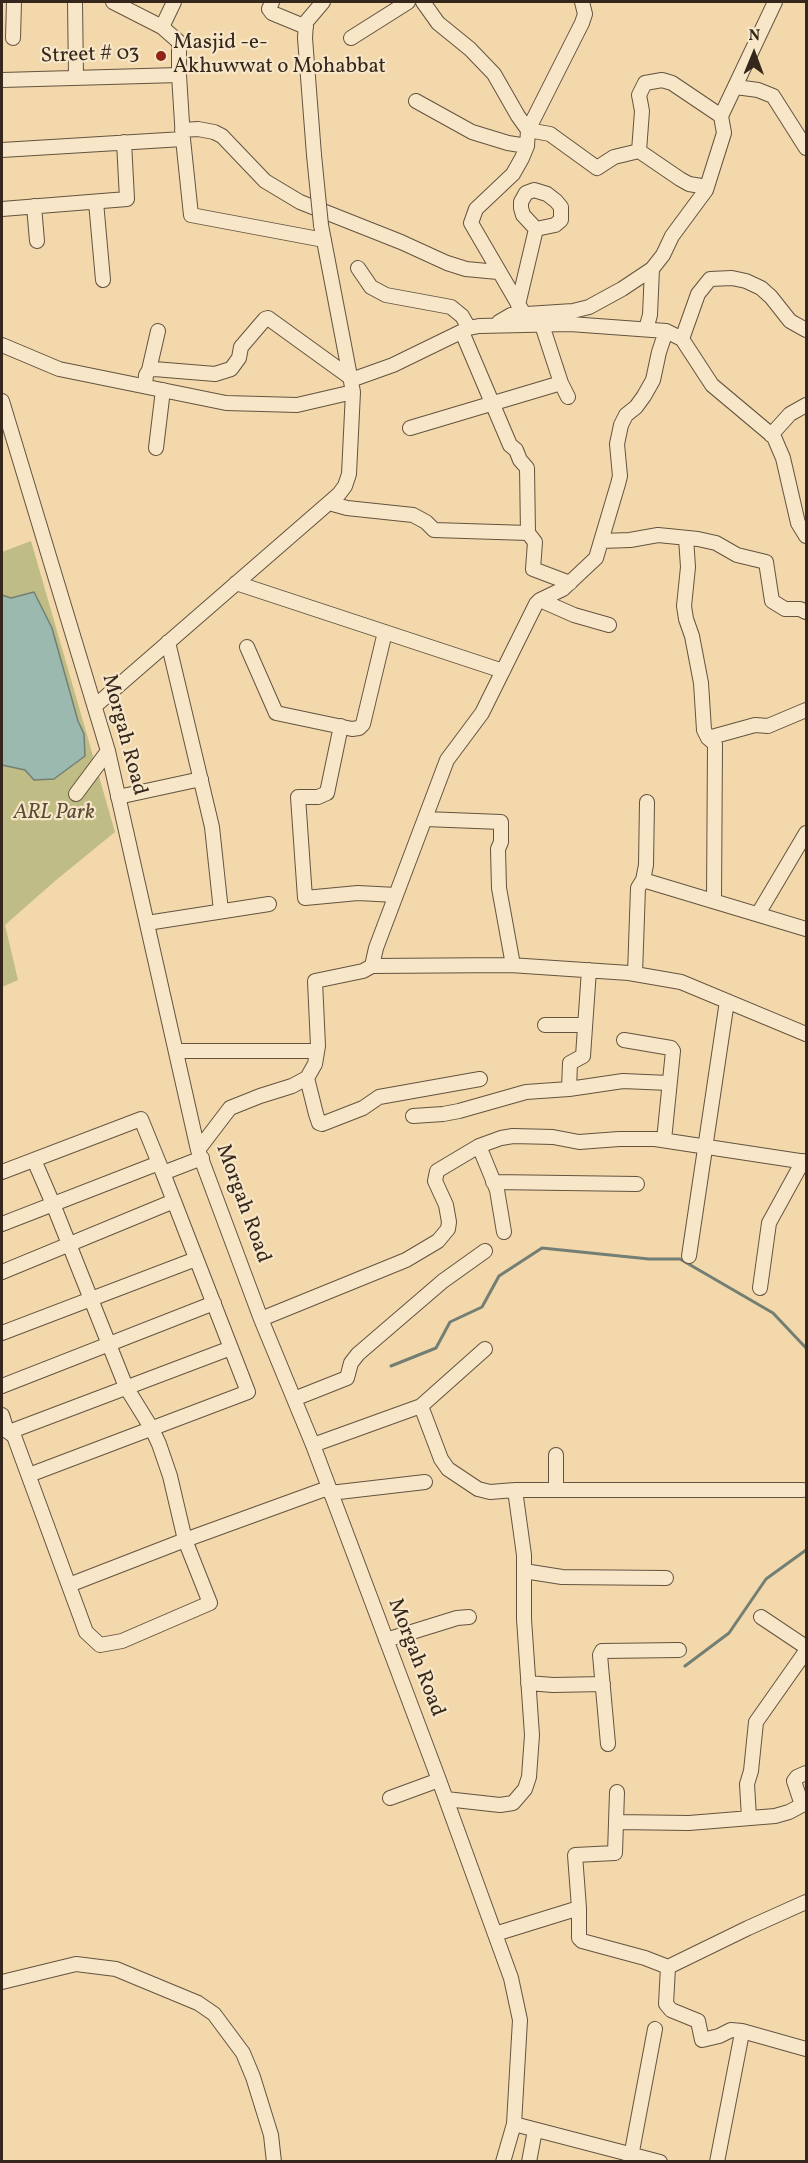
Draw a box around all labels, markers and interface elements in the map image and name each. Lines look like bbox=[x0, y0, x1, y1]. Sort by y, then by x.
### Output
north arrow bbox=[724, 24, 784, 84]
text: N bbox=[748, 25, 760, 47]
place label: Masjid -e- Akhuwwat o Mohabbat bbox=[173, 31, 386, 81]
street label: Street # 03 bbox=[40, 42, 140, 70]
marker: Masjid -e- Akhuwwat o Mohabbat bbox=[154, 49, 168, 63]
street label: Morgah Road bbox=[95, 672, 151, 798]
park label: ARL Park bbox=[13, 801, 95, 827]
street label: Morgah Road bbox=[209, 1141, 275, 1267]
street label: Morgah Road bbox=[381, 1595, 449, 1721]

